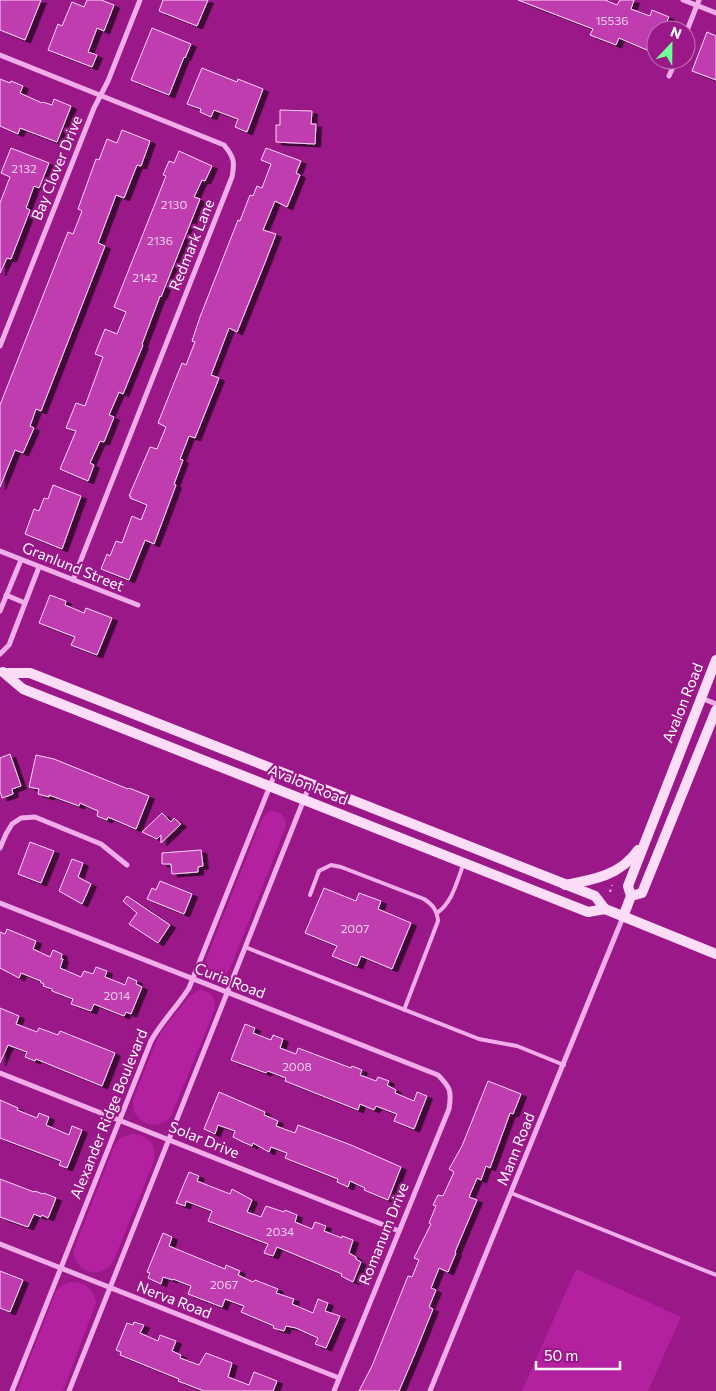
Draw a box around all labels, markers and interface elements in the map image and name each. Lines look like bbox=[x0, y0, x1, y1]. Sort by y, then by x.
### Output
house number: 15536 bbox=[595, 13, 629, 27]
north arrow bbox=[646, 20, 696, 70]
text: N bbox=[668, 23, 684, 42]
street label: Bay Clover Drive bbox=[27, 113, 85, 223]
house number: 2132 bbox=[11, 161, 37, 175]
street label: Redmark Lane bbox=[165, 196, 218, 293]
house number: 2130 bbox=[161, 197, 187, 211]
house number: 2136 bbox=[147, 233, 173, 247]
house number: 2142 bbox=[132, 270, 158, 284]
street label: Granlund Street bbox=[20, 537, 127, 595]
street label: Avalon Road bbox=[658, 660, 706, 745]
street label: Avalon Road bbox=[266, 760, 351, 808]
house number: 2007 bbox=[341, 921, 369, 935]
street label: Curia Road bbox=[192, 958, 268, 1002]
house number: 2014 bbox=[104, 988, 130, 1002]
street label: Alexander Ridge Boulevard bbox=[66, 1026, 150, 1201]
house number: 2008 bbox=[282, 1059, 312, 1073]
street label: Mann Road bbox=[492, 1109, 538, 1188]
street label: Solar Drive bbox=[166, 1117, 242, 1161]
street label: Romanum Drive bbox=[354, 1180, 412, 1287]
house number: 2034 bbox=[266, 1224, 294, 1238]
street label: Nerva Road bbox=[134, 1277, 214, 1322]
house number: 2067 bbox=[210, 1277, 238, 1291]
scale bar bbox=[536, 1338, 620, 1370]
text: 50 m bbox=[544, 1346, 578, 1364]

